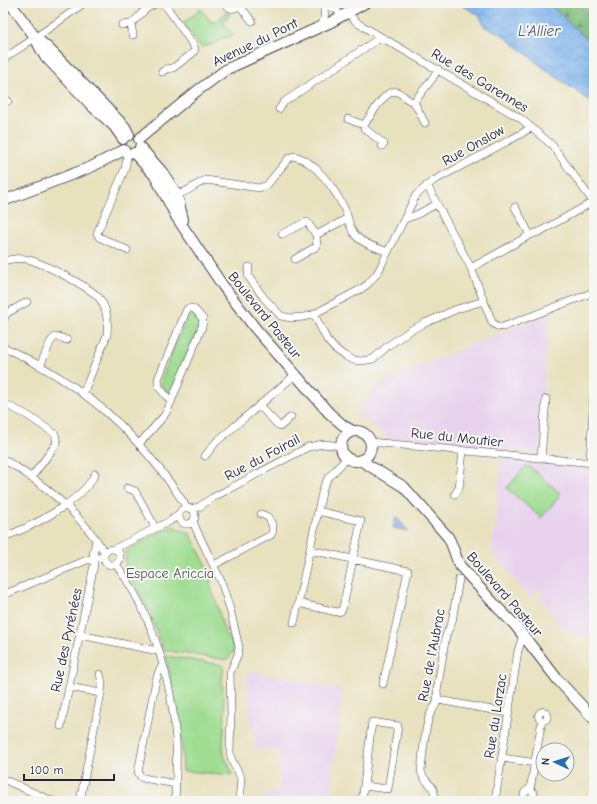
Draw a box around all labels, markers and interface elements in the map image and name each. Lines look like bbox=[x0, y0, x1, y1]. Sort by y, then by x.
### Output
street label: Avenue du Pont bbox=[210, 14, 302, 70]
water label: L'Allier bbox=[518, 22, 561, 40]
street label: Rue des Garennes bbox=[428, 45, 531, 116]
street label: Rue Onslow bbox=[439, 121, 508, 169]
street label: Boulevard Pasteur bbox=[224, 268, 305, 363]
street label: Rue du Moutier bbox=[410, 424, 504, 451]
street label: Rue du Foirail bbox=[222, 430, 303, 484]
street label: Boulevard Pasteur bbox=[463, 548, 546, 641]
park label: Espace Ariccia bbox=[126, 565, 214, 582]
street label: Rue des Pyrénées bbox=[47, 586, 86, 694]
street label: Rue de l'Aubrac bbox=[414, 607, 449, 703]
street label: Rue du Larzac bbox=[480, 672, 511, 760]
north arrow bbox=[535, 742, 575, 782]
scale bar bbox=[24, 756, 114, 782]
text: N bbox=[539, 757, 552, 765]
text: 100 m bbox=[30, 763, 63, 777]

